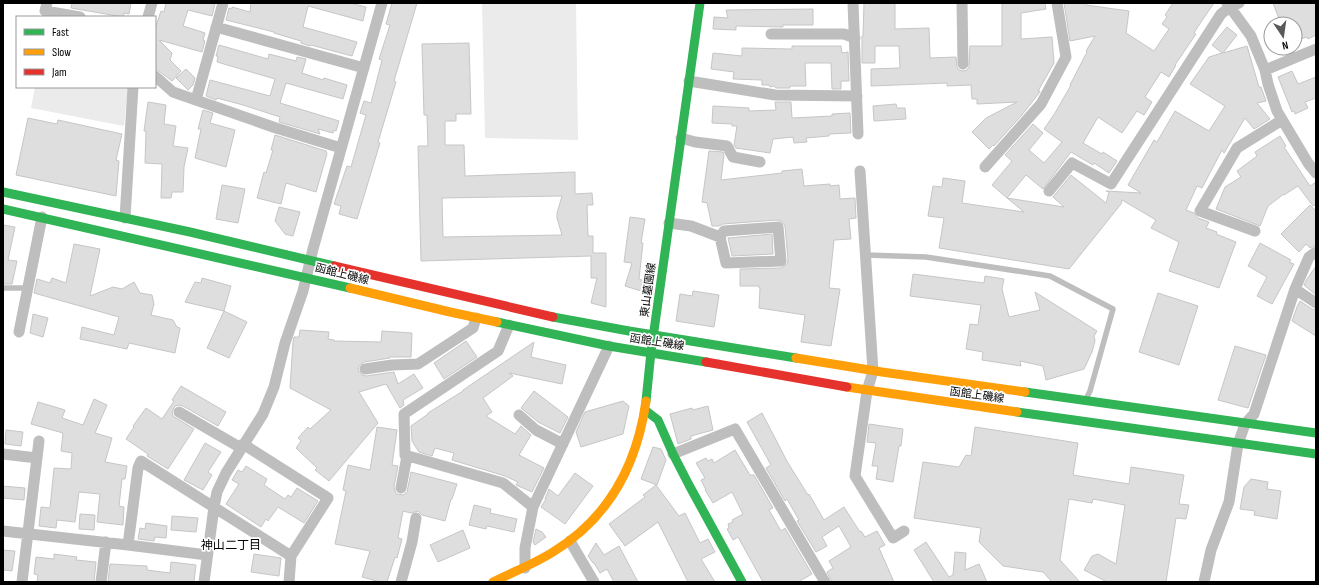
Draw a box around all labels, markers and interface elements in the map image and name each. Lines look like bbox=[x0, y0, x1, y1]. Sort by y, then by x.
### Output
legend bbox=[16, 16, 156, 88]
north arrow bbox=[1263, 16, 1303, 56]
text: Fast bbox=[52, 25, 69, 40]
text: N bbox=[1281, 38, 1289, 52]
text: Slow bbox=[52, 45, 71, 60]
text: Jam bbox=[51, 65, 67, 80]
street label: 函館上磯線 bbox=[314, 261, 370, 287]
street label: 東山墓園線 bbox=[638, 262, 658, 318]
street label: 函館上磯線 bbox=[629, 331, 685, 353]
street label: 函館上磯線 bbox=[949, 385, 1005, 405]
district label: 神山二丁目 bbox=[201, 538, 261, 553]

